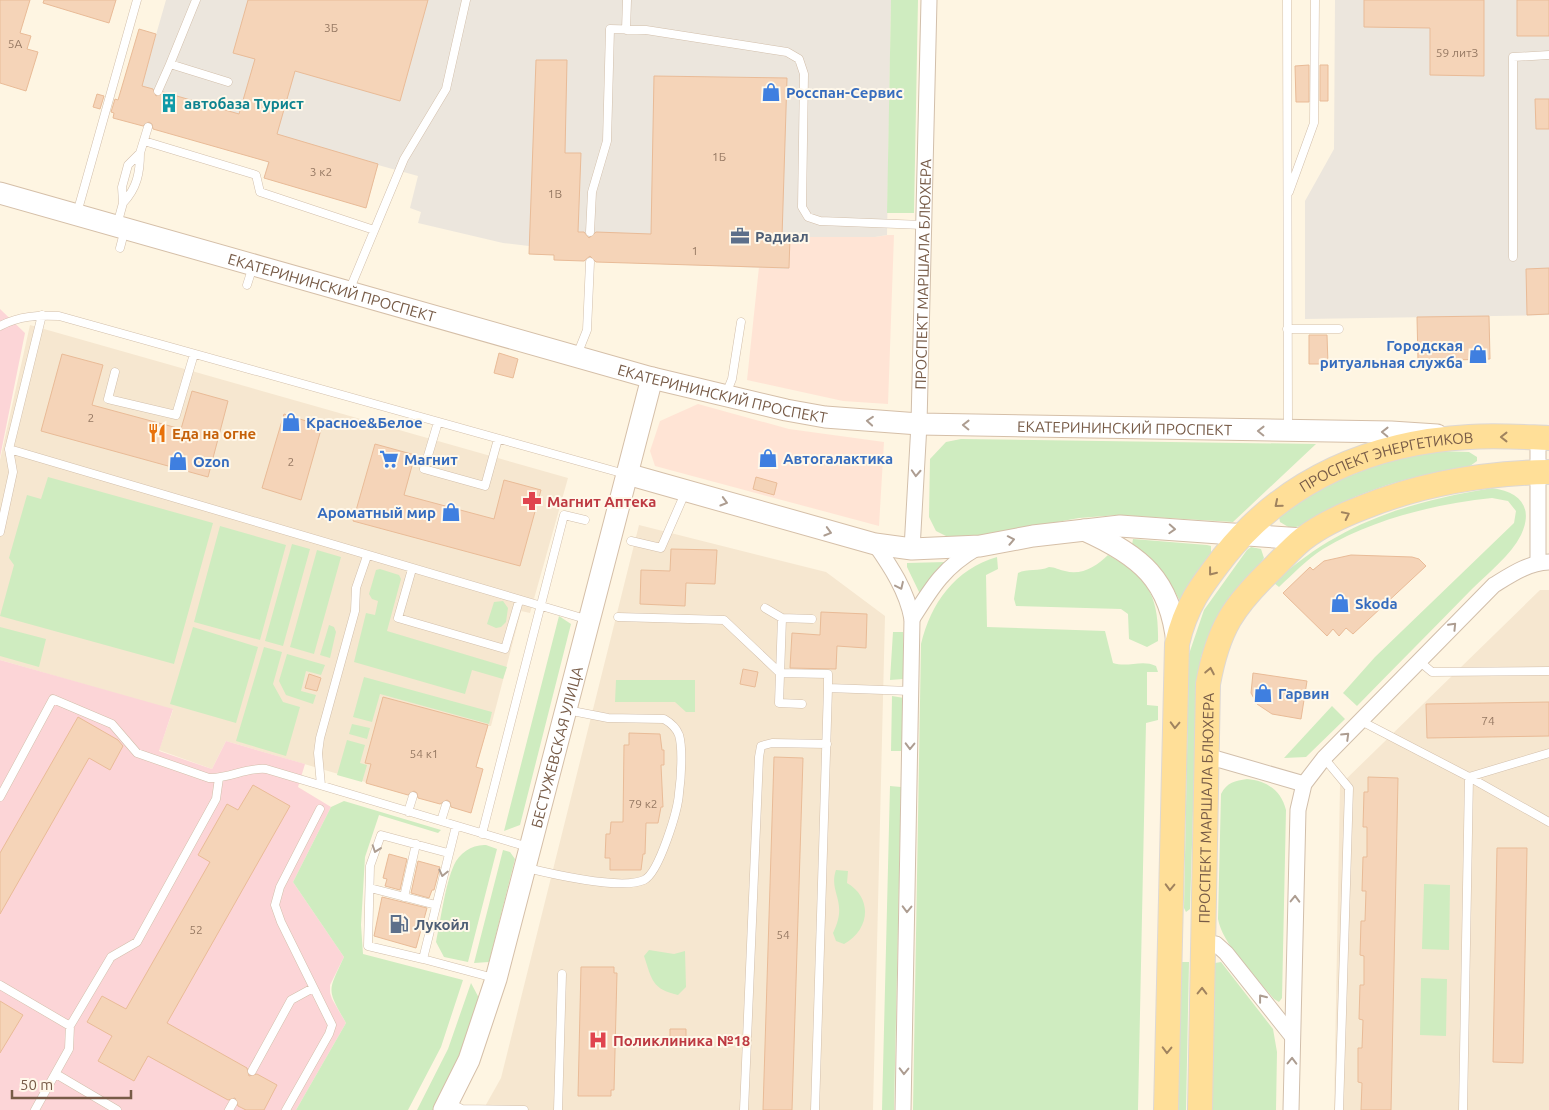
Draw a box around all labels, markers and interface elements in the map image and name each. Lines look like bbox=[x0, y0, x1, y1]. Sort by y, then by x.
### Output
house number: 3Б bbox=[324, 21, 338, 34]
house number: 5А bbox=[8, 37, 22, 50]
house number: 59 литЗ bbox=[1436, 46, 1479, 59]
shop icon: Росспан-Сервис bbox=[760, 81, 782, 103]
place label: Росспан-Сервис bbox=[786, 84, 903, 101]
building icon: автобаза Турист bbox=[158, 92, 180, 114]
place label: автобаза Турист bbox=[184, 95, 304, 112]
house number: 1Б bbox=[712, 150, 726, 163]
street label: ПРОСПЕКТ МАРШАЛА БЛЮХЕРА bbox=[911, 158, 934, 390]
house number: 3 к2 bbox=[310, 165, 332, 178]
house number: 1В bbox=[548, 187, 562, 200]
office icon: Радиал bbox=[729, 225, 751, 247]
place label: Радиал bbox=[755, 228, 809, 245]
house number: 1 bbox=[692, 244, 698, 257]
street label: ЕКАТЕРИНИНСКИЙ ПРОСПЕКТ bbox=[226, 250, 438, 325]
place label: Городская ритуальная служба bbox=[1320, 337, 1463, 371]
shop icon: Городская ритуальная служба bbox=[1467, 343, 1489, 365]
street label: ЕКАТЕРИНИНСКИЙ ПРОСПЕКТ bbox=[616, 360, 830, 426]
house number: 2 bbox=[88, 411, 94, 424]
shop icon: Красное&Белое bbox=[280, 411, 302, 433]
place label: Красное&Белое bbox=[306, 414, 423, 431]
one-way arrow bbox=[866, 416, 874, 427]
street label: ЕКАТЕРИНИНСКИЙ ПРОСПЕКТ bbox=[1017, 417, 1233, 438]
one-way arrow bbox=[961, 420, 969, 430]
restaurant icon: Еда на огне bbox=[146, 422, 168, 444]
place label: Еда на огне bbox=[172, 425, 256, 442]
one-way arrow bbox=[1257, 425, 1265, 436]
one-way arrow bbox=[1381, 427, 1389, 437]
street label: ПРОСПЕКТ ЭНЕРГЕТИКОВ bbox=[1296, 428, 1474, 495]
one-way arrow bbox=[1499, 432, 1507, 442]
shop icon: Автогалактика bbox=[757, 447, 779, 469]
supermarket icon: Магнит bbox=[378, 448, 400, 470]
shop icon: Ozon bbox=[167, 450, 189, 472]
place label: Автогалактика bbox=[783, 450, 893, 467]
place label: Магнит bbox=[404, 451, 458, 468]
place label: Ozon bbox=[193, 453, 230, 470]
house number: 2 bbox=[288, 455, 294, 468]
one-way arrow bbox=[911, 469, 922, 477]
pharmacy icon: Магнит Аптека bbox=[521, 490, 543, 512]
place label: Магнит Аптека bbox=[547, 493, 656, 510]
one-way arrow bbox=[720, 496, 729, 507]
one-way arrow bbox=[1274, 498, 1283, 507]
shop icon: Ароматный мир bbox=[440, 501, 462, 523]
place label: Ароматный мир bbox=[317, 504, 436, 521]
one-way arrow bbox=[1341, 511, 1350, 521]
one-way arrow bbox=[1168, 524, 1176, 535]
one-way arrow bbox=[824, 526, 832, 536]
one-way arrow bbox=[1006, 536, 1015, 546]
one-way arrow bbox=[1210, 566, 1218, 575]
one-way arrow bbox=[894, 581, 905, 590]
shop icon: Skoda bbox=[1329, 592, 1351, 614]
place label: Skoda bbox=[1355, 595, 1398, 612]
one-way arrow bbox=[1447, 623, 1456, 632]
street label: БЕСТУЖЕВСКАЯ УЛИЦА bbox=[527, 664, 585, 830]
one-way arrow bbox=[1205, 667, 1215, 676]
shop icon: Гарвин bbox=[1252, 682, 1274, 704]
place label: Гарвин bbox=[1278, 685, 1329, 702]
street label: ПРОСПЕКТ МАРШАЛА БЛЮХЕРА bbox=[1195, 692, 1216, 924]
house number: 74 bbox=[1481, 714, 1495, 727]
one-way arrow bbox=[1170, 722, 1180, 729]
one-way arrow bbox=[1341, 733, 1350, 742]
one-way arrow bbox=[905, 743, 915, 751]
house number: 54 к1 bbox=[409, 747, 439, 760]
house number: 79 к2 bbox=[628, 797, 658, 810]
one-way arrow bbox=[372, 844, 382, 853]
one-way arrow bbox=[438, 869, 449, 878]
one-way arrow bbox=[1165, 884, 1176, 892]
one-way arrow bbox=[1290, 895, 1301, 903]
one-way arrow bbox=[902, 906, 912, 913]
fuel station icon: Лукойл bbox=[388, 913, 410, 935]
place label: Лукойл bbox=[414, 916, 469, 933]
house number: 52 bbox=[189, 923, 203, 936]
house number: 54 bbox=[776, 928, 790, 941]
one-way arrow bbox=[1197, 987, 1207, 995]
one-way arrow bbox=[1259, 995, 1267, 1004]
hospital icon: Поликлиника №18 bbox=[587, 1029, 609, 1051]
place label: Поликлиника №18 bbox=[613, 1032, 750, 1049]
one-way arrow bbox=[1162, 1046, 1172, 1054]
one-way arrow bbox=[1287, 1057, 1297, 1065]
one-way arrow bbox=[898, 1067, 909, 1075]
scale bar bbox=[12, 1068, 131, 1100]
text: 50 m bbox=[20, 1076, 53, 1093]

